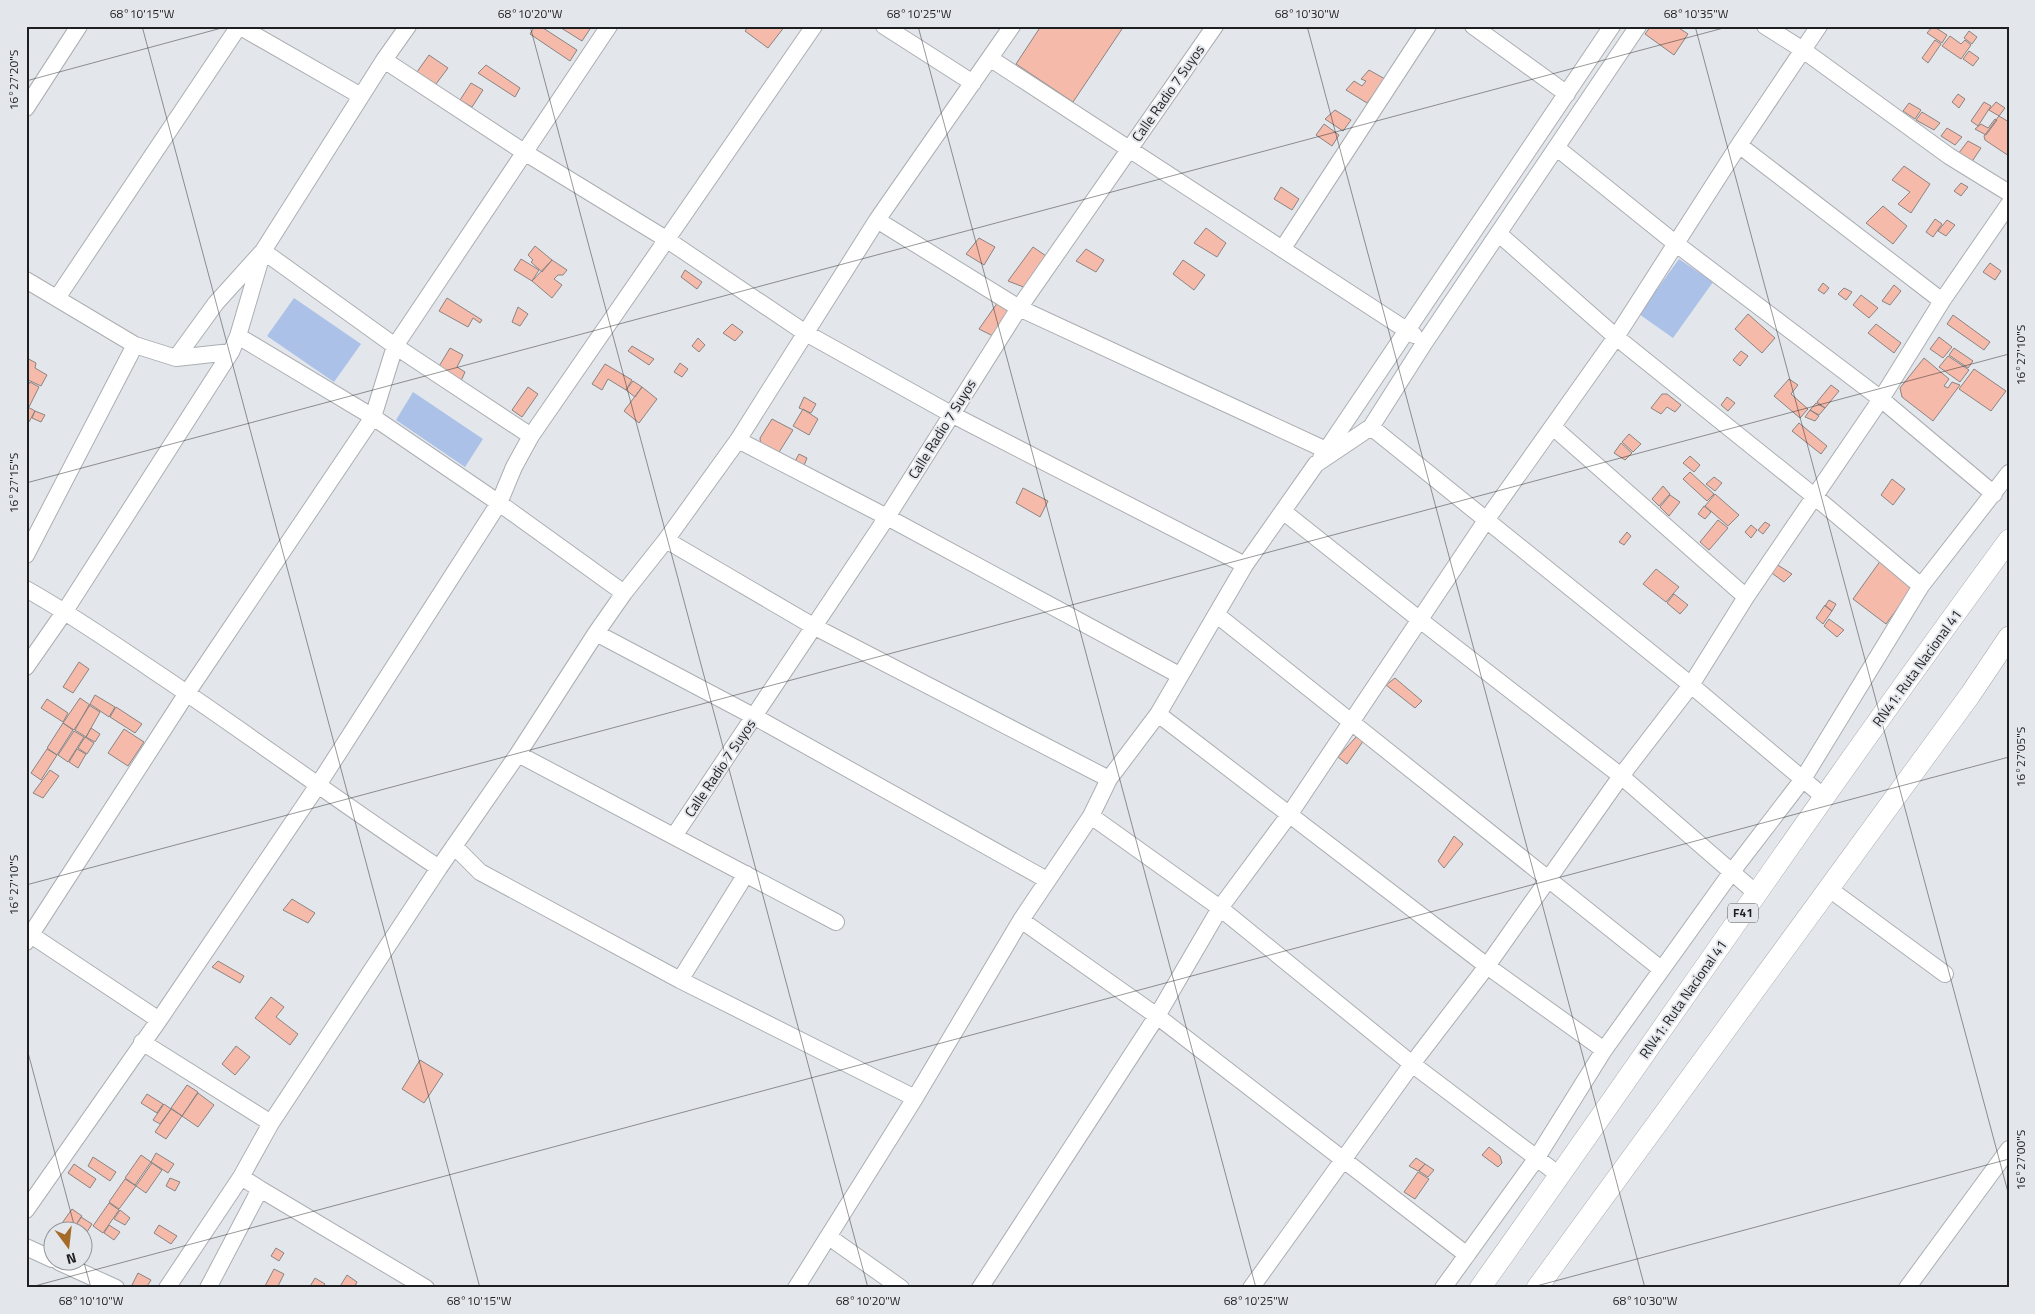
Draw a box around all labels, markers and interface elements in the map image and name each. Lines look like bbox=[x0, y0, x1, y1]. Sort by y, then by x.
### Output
text: 68°10'15"W bbox=[110, 4, 175, 23]
text: 68°10'20"W bbox=[498, 4, 563, 23]
text: 68°10'25"W bbox=[887, 4, 952, 23]
text: 68°10'30"W bbox=[1275, 4, 1340, 23]
text: 68°10'35"W bbox=[1664, 4, 1729, 23]
street label: Calle Radio 7 Suyos bbox=[1126, 40, 1209, 146]
text: 16°27'20"S bbox=[4, 50, 23, 110]
text: 16°27'10"S bbox=[2011, 325, 2030, 385]
street label: Calle Radio 7 Suyos bbox=[902, 375, 981, 483]
text: 16°27'15"S bbox=[4, 453, 23, 513]
street label: RN41: Ruta Nacional 41 bbox=[1867, 605, 1966, 731]
street label: Calle Radio 7 Suyos bbox=[679, 714, 760, 821]
text: 16°27'05"S bbox=[2011, 727, 2030, 787]
text: 16°27'10"S bbox=[4, 855, 23, 915]
road number: F41 bbox=[1728, 904, 1758, 922]
street label: RN41: Ruta Nacional 41 bbox=[1634, 935, 1731, 1062]
text: 16°27'00"S bbox=[2011, 1130, 2030, 1190]
north arrow bbox=[42, 1222, 92, 1272]
text: N bbox=[64, 1248, 79, 1270]
text: 68°10'10"W bbox=[59, 1291, 124, 1310]
text: 68°10'15"W bbox=[447, 1291, 512, 1310]
text: 68°10'20"W bbox=[836, 1291, 901, 1310]
text: 68°10'25"W bbox=[1224, 1291, 1289, 1310]
text: 68°10'30"W bbox=[1613, 1291, 1678, 1310]

